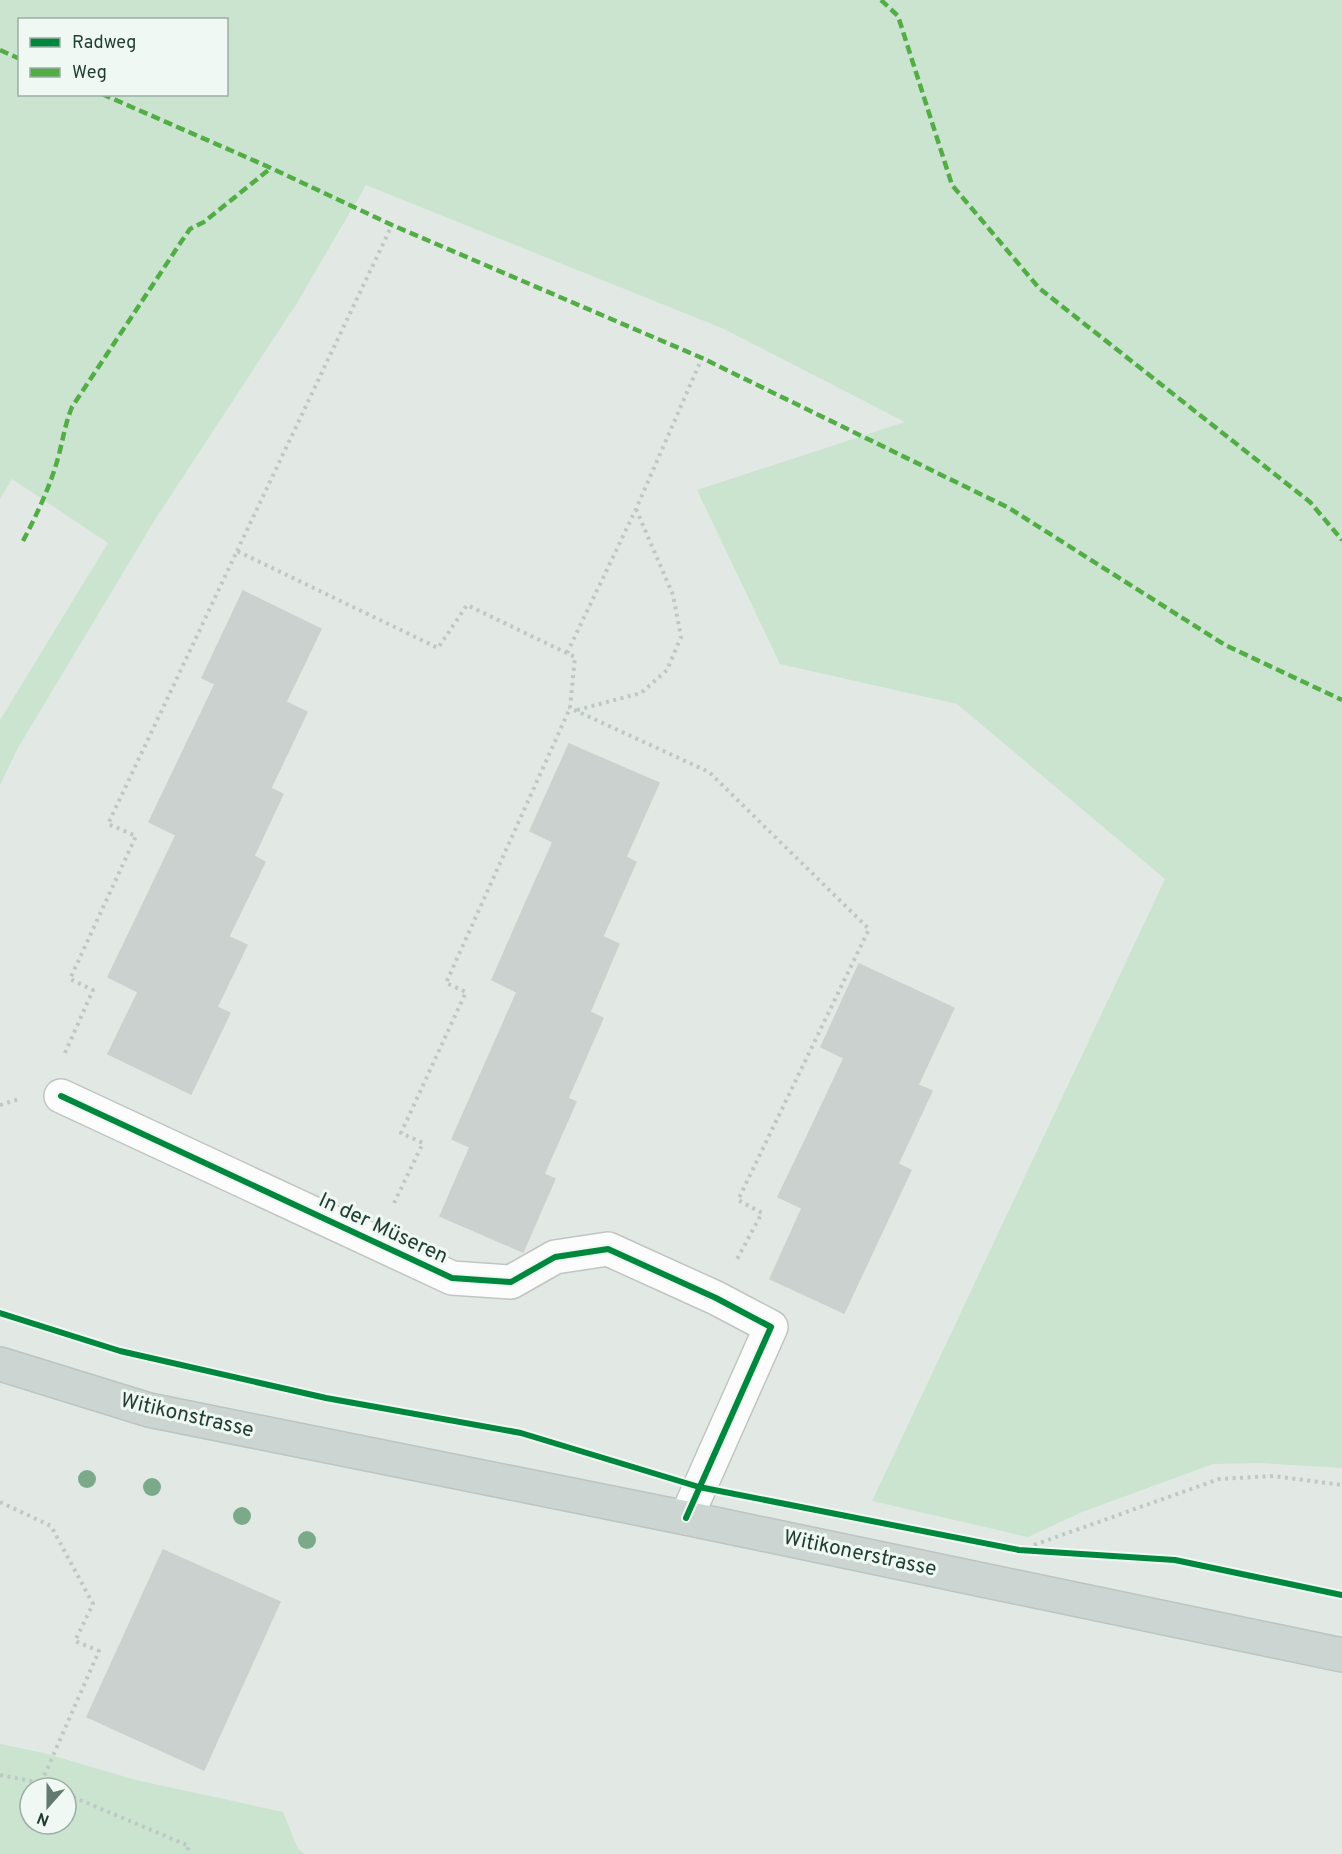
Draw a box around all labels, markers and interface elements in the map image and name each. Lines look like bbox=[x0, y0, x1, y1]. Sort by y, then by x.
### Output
legend bbox=[18, 18, 228, 96]
text: Radweg bbox=[72, 32, 136, 55]
text: Weg bbox=[72, 62, 107, 85]
street label: In der Müseren bbox=[314, 1187, 452, 1271]
street label: Witikonstrasse bbox=[118, 1388, 256, 1444]
street label: Witikonerstrasse bbox=[781, 1525, 939, 1583]
north arrow bbox=[18, 1776, 78, 1836]
text: N bbox=[34, 1807, 52, 1830]

